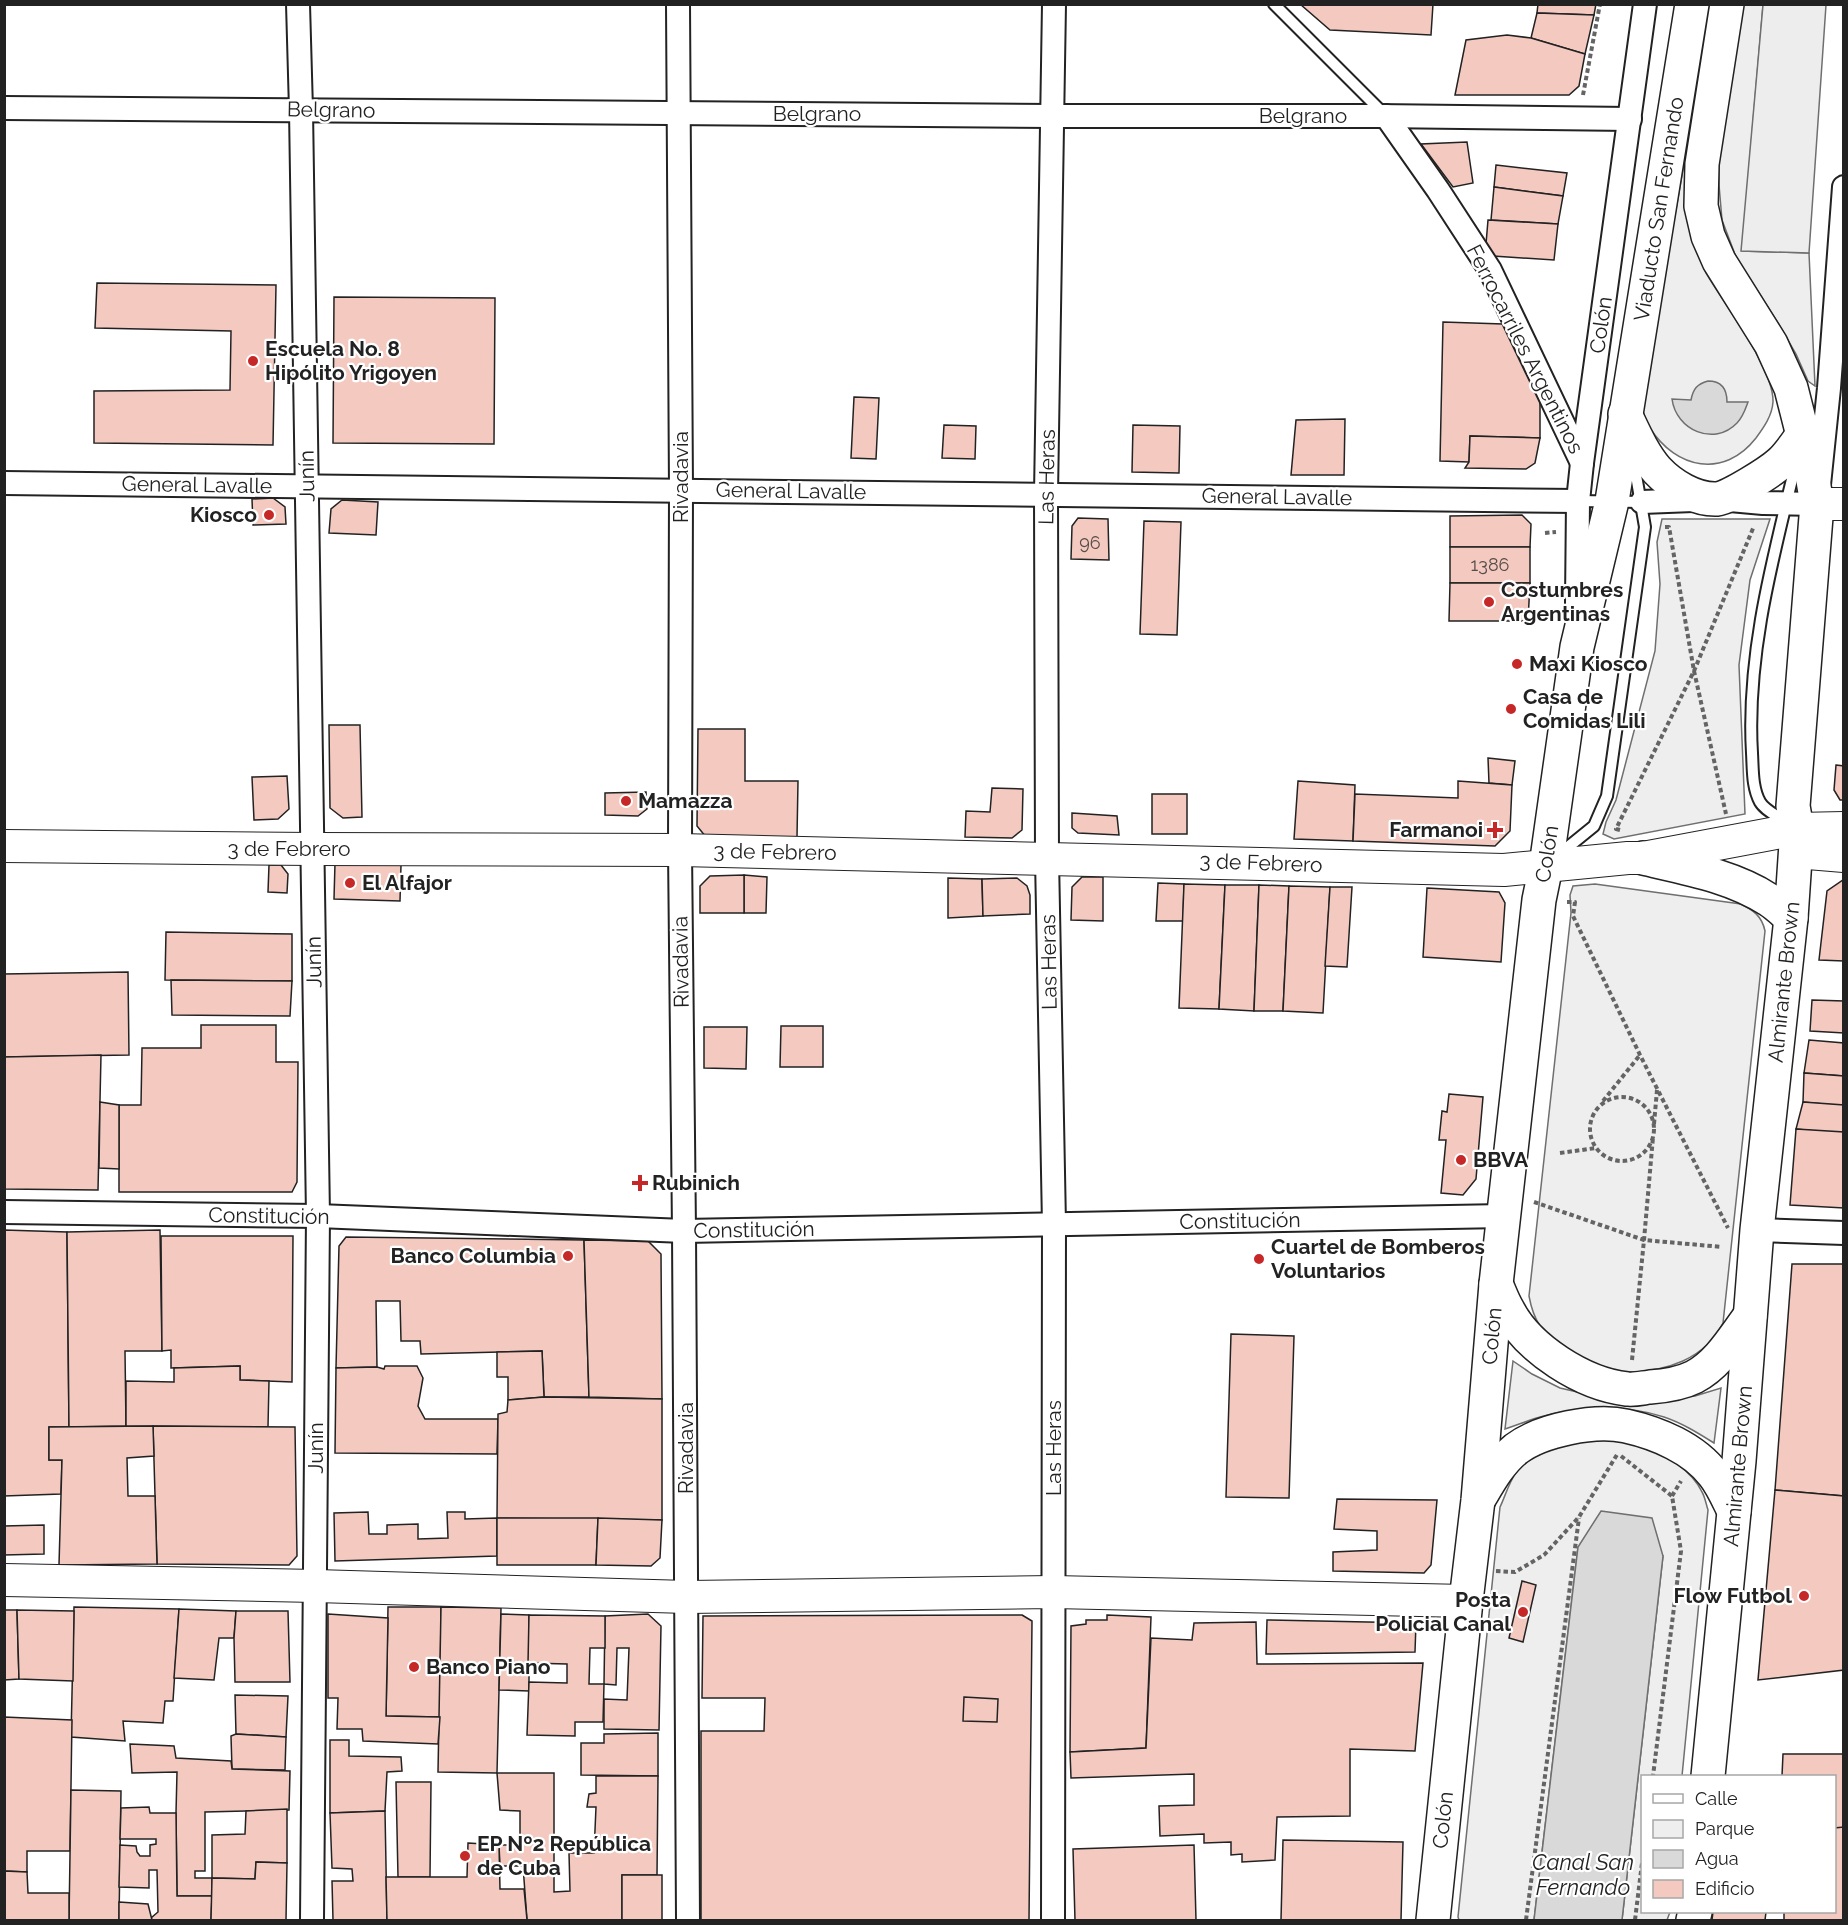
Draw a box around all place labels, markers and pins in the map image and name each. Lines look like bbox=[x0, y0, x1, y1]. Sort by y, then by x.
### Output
place label: Escuela No. 8 Hipólito Yrigoyen bbox=[265, 336, 437, 385]
marker: Escuela No. 8 Hipólito Yrigoyen bbox=[246, 354, 260, 368]
place label: Kiosco bbox=[190, 502, 257, 527]
marker: Kiosco bbox=[262, 508, 276, 522]
place label: Costumbres Argentinas bbox=[1501, 577, 1623, 626]
marker: Costumbres Argentinas bbox=[1482, 595, 1496, 609]
place label: Maxi Kiosco bbox=[1529, 651, 1648, 676]
marker: Maxi Kiosco bbox=[1510, 657, 1524, 671]
place label: Casa de Comidas Lili bbox=[1523, 684, 1646, 733]
marker: Casa de Comidas Lili bbox=[1504, 702, 1518, 716]
place label: Mamazza bbox=[638, 788, 732, 813]
marker: Mamazza bbox=[619, 794, 633, 808]
place label: Farmanoi bbox=[1389, 817, 1483, 842]
marker: Farmanoi bbox=[1488, 823, 1502, 837]
place label: El Alfajor bbox=[362, 870, 452, 895]
marker: El Alfajor bbox=[343, 876, 357, 890]
place label: BBVA bbox=[1473, 1147, 1529, 1172]
marker: BBVA bbox=[1454, 1153, 1468, 1167]
place label: Rubinich bbox=[652, 1170, 740, 1195]
marker: Rubinich bbox=[633, 1176, 647, 1190]
place label: Cuartel de Bomberos Voluntarios bbox=[1271, 1234, 1485, 1283]
place label: Banco Columbia bbox=[390, 1243, 556, 1268]
marker: Banco Columbia bbox=[561, 1249, 575, 1263]
marker: Cuartel de Bomberos Voluntarios bbox=[1252, 1252, 1266, 1266]
place label: Flow Futbol bbox=[1674, 1583, 1792, 1608]
place label: Posta Policial Canal bbox=[1375, 1587, 1511, 1636]
marker: Flow Futbol bbox=[1797, 1589, 1811, 1603]
marker: Posta Policial Canal bbox=[1516, 1605, 1530, 1619]
place label: Banco Piano bbox=[426, 1654, 551, 1679]
marker: Banco Piano bbox=[407, 1660, 421, 1674]
place label: EP Nº2 República de Cuba bbox=[477, 1831, 651, 1880]
marker: EP Nº2 República de Cuba bbox=[458, 1849, 472, 1863]

